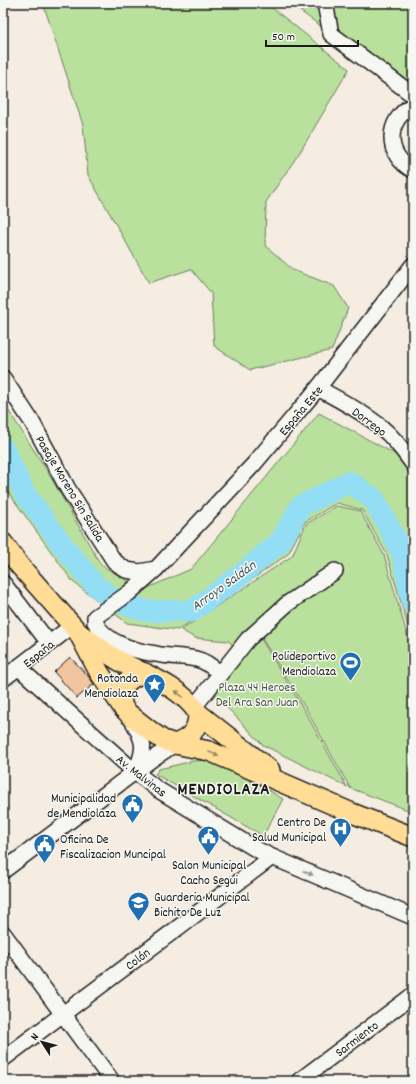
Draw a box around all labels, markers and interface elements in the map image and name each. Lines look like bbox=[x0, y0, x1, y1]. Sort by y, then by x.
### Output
scale bar bbox=[266, 22, 358, 48]
text: 50 m bbox=[272, 29, 295, 46]
street label: España Este bbox=[275, 382, 329, 441]
street label: Dorrego bbox=[347, 404, 390, 443]
street label: Pasaje Moreno Sin Salida bbox=[30, 433, 109, 547]
water label: Arroyo Saldán bbox=[188, 556, 261, 617]
street label: España bbox=[20, 636, 60, 674]
place label: Polideportivo Mendiolaza bbox=[272, 648, 337, 682]
sports icon: Polideportivo Mendiolaza bbox=[338, 649, 364, 682]
place label: Rotonda Mendiolaza bbox=[84, 670, 139, 704]
place icon: Rotonda Mendiolaza bbox=[141, 671, 167, 704]
park label: Plaza 44 Heroes Del Ara San Juan bbox=[216, 679, 298, 713]
one-way arrow bbox=[173, 690, 184, 698]
street label: Av. Malvinas bbox=[111, 751, 170, 803]
one-way arrow bbox=[208, 751, 220, 757]
district label: MENDIOLAZA bbox=[178, 779, 270, 803]
place label: Municipalidad de Mendiolaza bbox=[47, 790, 117, 824]
public building icon: Municipalidad de Mendiolaza bbox=[119, 791, 145, 824]
place label: Centro De Salud Municipal bbox=[252, 814, 326, 848]
hospital icon: Centro De Salud Municipal bbox=[328, 815, 354, 848]
public building icon: Salon Municipal Cacho Segui bbox=[196, 823, 222, 856]
place label: Oficina De Fiscalizacion Muncipal bbox=[60, 831, 166, 865]
public building icon: Oficina De Fiscalizacion Muncipal bbox=[31, 832, 57, 865]
place label: Salon Municipal Cacho Segui bbox=[172, 857, 246, 891]
one-way arrow bbox=[302, 870, 314, 876]
place label: Guarderia Municipal Bichito De Luz bbox=[154, 889, 250, 923]
school or university icon: Guarderia Municipal Bichito De Luz bbox=[125, 890, 151, 923]
street label: Colón bbox=[122, 944, 155, 976]
street label: Sarmiento bbox=[332, 1017, 383, 1063]
north arrow bbox=[22, 1022, 62, 1062]
text: N bbox=[27, 1030, 44, 1044]

